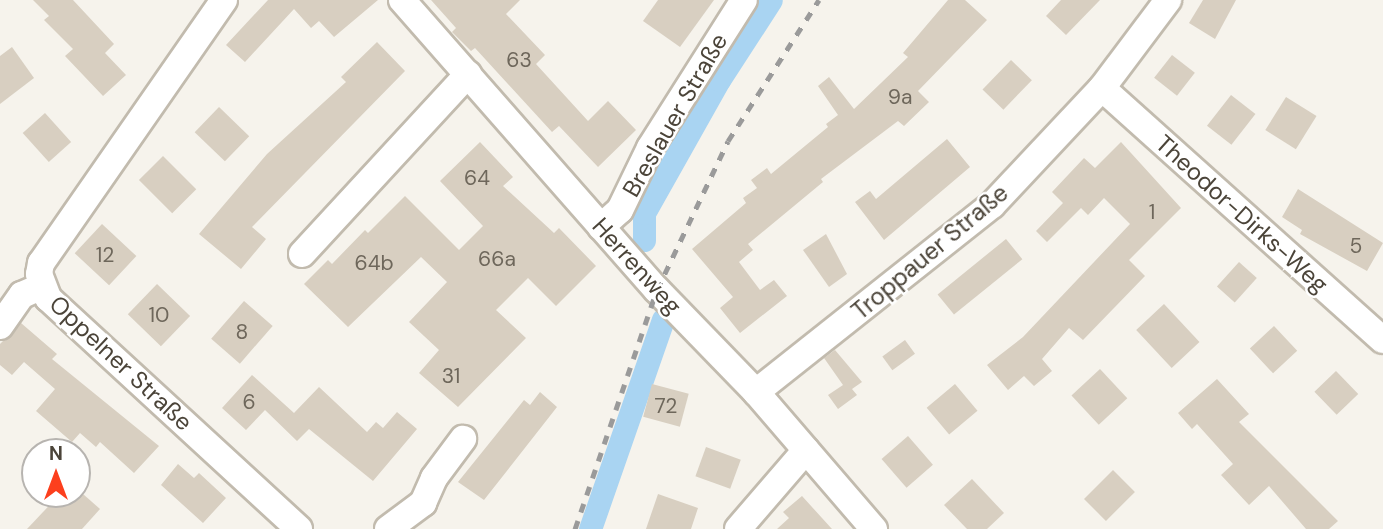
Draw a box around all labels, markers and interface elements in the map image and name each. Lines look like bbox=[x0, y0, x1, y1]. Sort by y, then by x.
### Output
street label: Breslauer Straße bbox=[617, 28, 733, 202]
house number: 63 bbox=[506, 47, 532, 73]
house number: 9a bbox=[888, 84, 912, 110]
street label: Theodor-Dirks-Weg bbox=[1150, 129, 1334, 299]
house number: 64 bbox=[464, 165, 490, 191]
street label: Troppauer Straße bbox=[846, 178, 1014, 326]
house number: 1 bbox=[1149, 199, 1155, 225]
street label: Herrenweg bbox=[586, 212, 688, 320]
house number: 5 bbox=[1350, 233, 1362, 259]
house number: 12 bbox=[96, 242, 114, 268]
house number: 66a bbox=[478, 246, 516, 272]
house number: 64b bbox=[354, 250, 394, 276]
street label: Oppelner Straße bbox=[44, 289, 198, 437]
house number: 10 bbox=[149, 302, 169, 328]
house number: 8 bbox=[236, 319, 248, 345]
house number: 31 bbox=[442, 363, 460, 389]
house number: 6 bbox=[242, 389, 256, 415]
house number: 72 bbox=[655, 393, 677, 419]
north arrow bbox=[21, 438, 91, 508]
text: N bbox=[49, 441, 63, 466]

